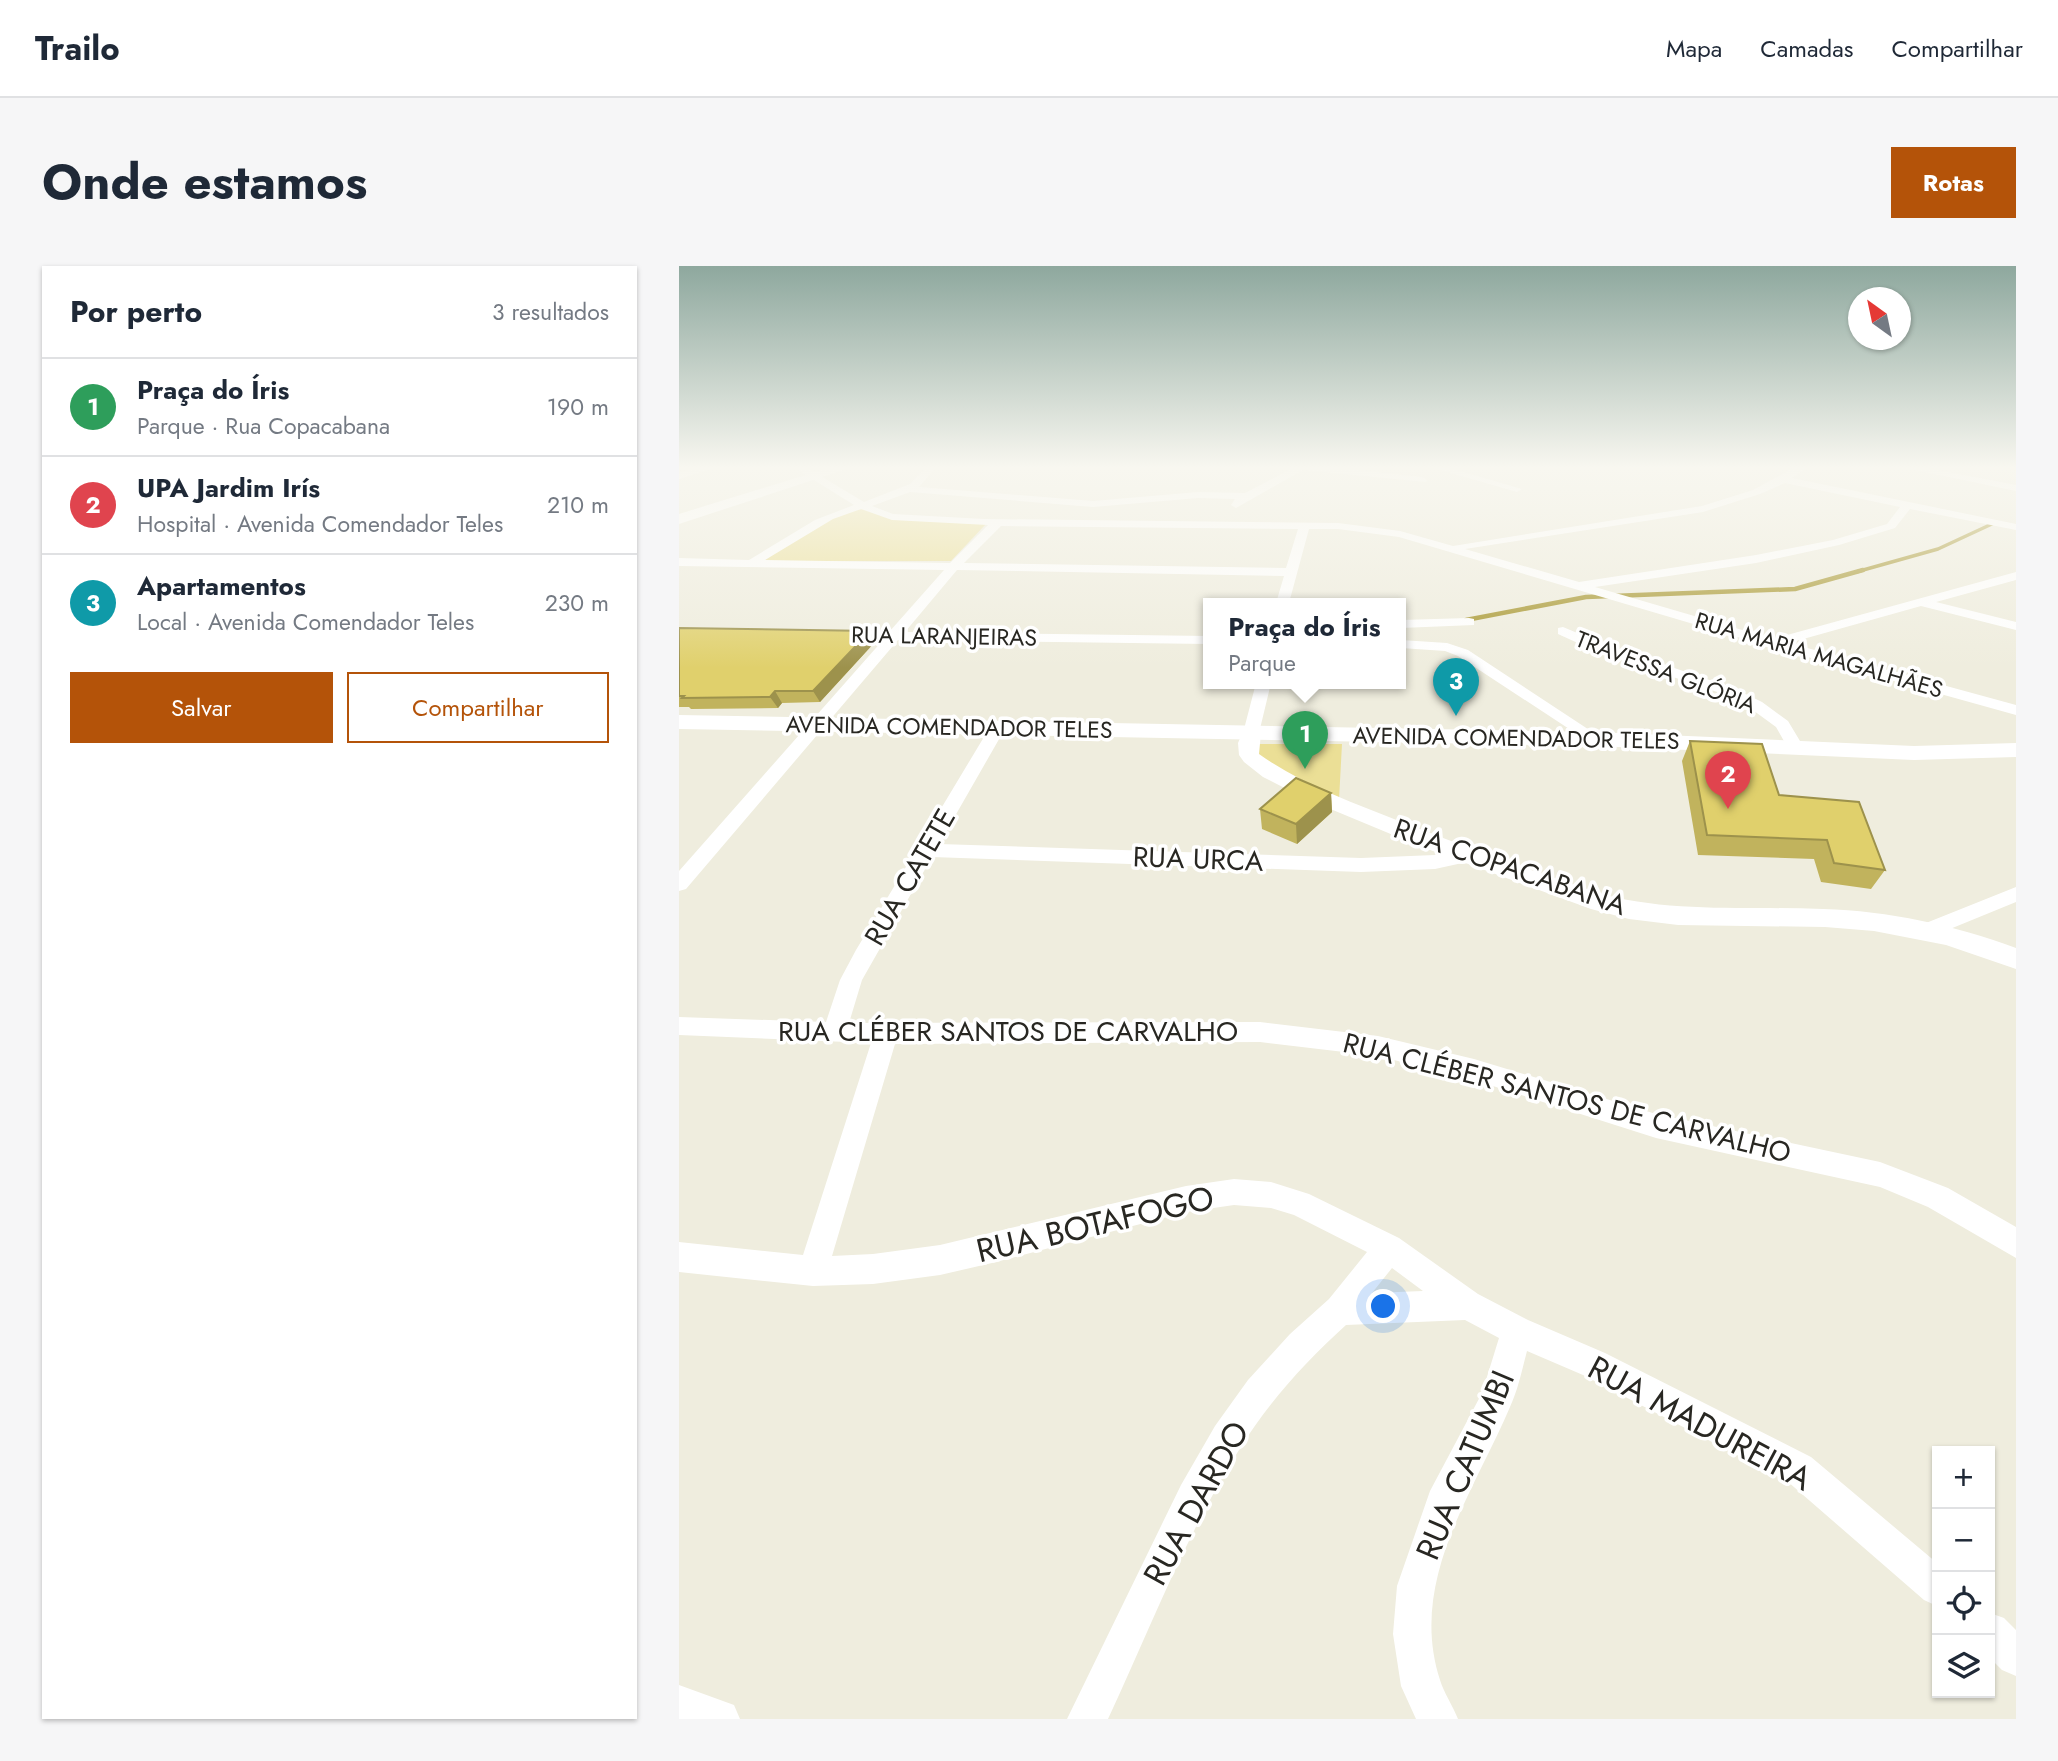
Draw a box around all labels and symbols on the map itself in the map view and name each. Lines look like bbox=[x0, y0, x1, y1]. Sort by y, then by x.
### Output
north arrow bbox=[1848, 287, 1911, 350]
street label: RUA MARIA MAGALHÃES bbox=[1691, 603, 1947, 707]
street label: RUA LARANJEIRAS bbox=[851, 617, 1037, 655]
street label: TRAVESSA GLÓRIA bbox=[1571, 622, 1762, 722]
pin: 3 bbox=[1433, 658, 1479, 716]
street label: AVENIDA COMENDADOR TELES bbox=[785, 707, 1113, 747]
pin: 1 bbox=[1282, 711, 1328, 769]
street label: AVENIDA COMENDADOR TELES bbox=[1352, 718, 1680, 758]
pin: 2 bbox=[1705, 751, 1751, 809]
street label: RUA CATETE bbox=[854, 801, 966, 953]
street label: RUA COPACABANA bbox=[1388, 808, 1632, 926]
street label: RUA URCA bbox=[1132, 836, 1264, 882]
street label: RUA CLÉBER SANTOS DE CARVALHO bbox=[778, 1011, 1238, 1052]
street label: RUA CLÉBER SANTOS DE CARVALHO bbox=[1339, 1022, 1795, 1174]
street label: RUA BOTAFOGO bbox=[972, 1174, 1218, 1274]
your location bbox=[1366, 1289, 1400, 1323]
street label: RUA MADUREIRA bbox=[1580, 1344, 1820, 1502]
street label: RUA CATUMBI bbox=[1404, 1363, 1526, 1567]
street label: RUA DARDO bbox=[1132, 1412, 1260, 1594]

